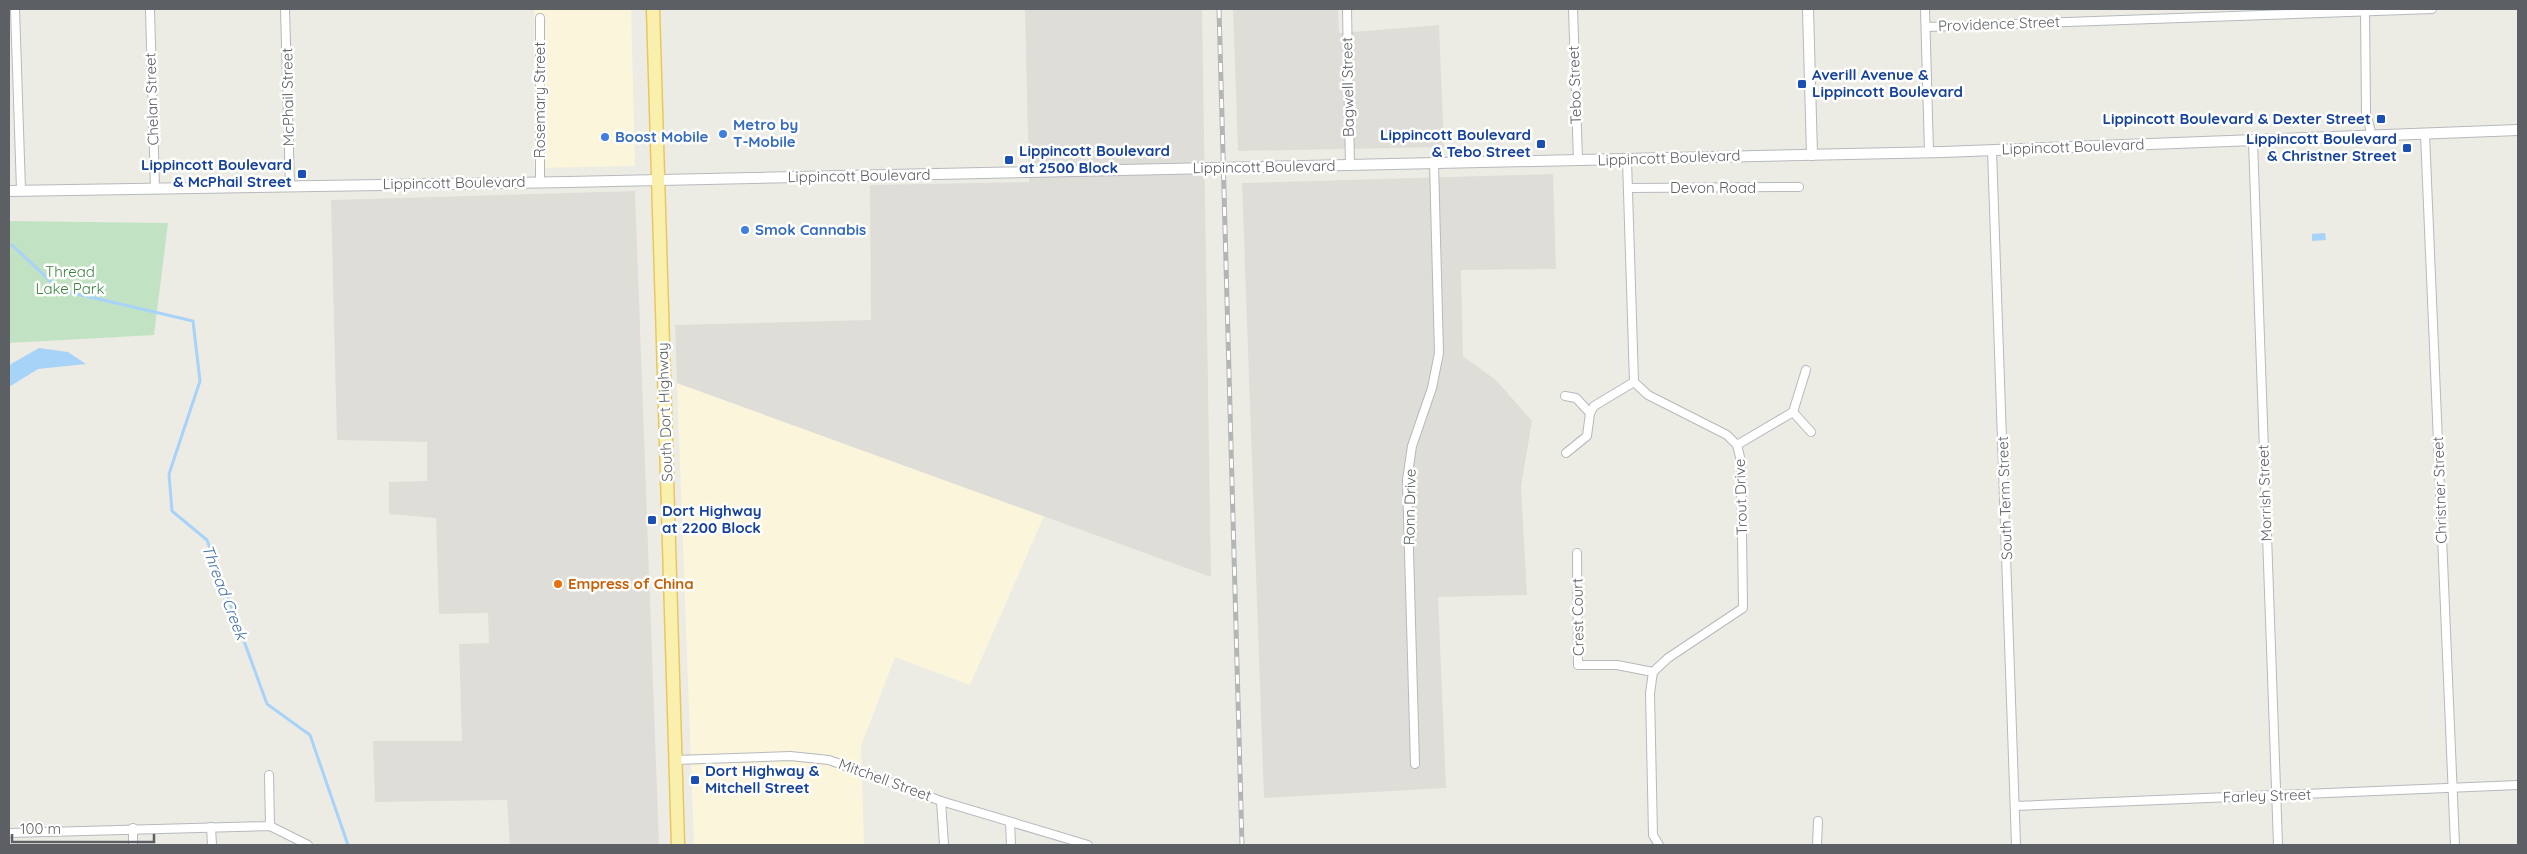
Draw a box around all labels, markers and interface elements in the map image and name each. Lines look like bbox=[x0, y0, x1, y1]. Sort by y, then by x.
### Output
street label: Providence Street bbox=[1938, 12, 2060, 35]
street label: Bagwell Street bbox=[1337, 37, 1358, 137]
street label: Rosemary Street bbox=[530, 42, 549, 158]
street label: Tebo Street bbox=[1564, 45, 1585, 125]
street label: McPhail Street bbox=[277, 48, 298, 146]
street label: Chelan Street bbox=[140, 52, 163, 146]
place label: Averill Avenue & Lippincott Boulevard bbox=[1812, 65, 1963, 101]
marker: Averill Avenue & Lippincott Boulevard bbox=[1796, 78, 1808, 90]
place label: Lippincott Boulevard & Dexter Street bbox=[2102, 109, 2371, 128]
marker: Lippincott Boulevard & Dexter Street bbox=[2375, 113, 2387, 125]
place label: Metro by T-Mobile bbox=[733, 115, 798, 151]
place label: Lippincott Boulevard & Tebo Street bbox=[1380, 125, 1531, 161]
place label: Boost Mobile bbox=[615, 127, 709, 146]
marker: Metro by T-Mobile bbox=[717, 128, 729, 140]
place label: Lippincott Boulevard & Christner Street bbox=[2246, 129, 2397, 165]
marker: Boost Mobile bbox=[599, 131, 611, 143]
street label: Lippincott Boulevard bbox=[2001, 135, 2145, 158]
marker: Lippincott Boulevard & Tebo Street bbox=[1535, 138, 1547, 150]
place label: Lippincott Boulevard at 2500 Block bbox=[1019, 141, 1170, 177]
marker: Lippincott Boulevard & Christner Street bbox=[2401, 142, 2413, 154]
street label: Lippincott Boulevard bbox=[1597, 146, 1741, 169]
marker: Lippincott Boulevard at 2500 Block bbox=[1003, 154, 1015, 166]
place label: Lippincott Boulevard & McPhail Street bbox=[141, 155, 292, 191]
street label: Lippincott Boulevard bbox=[1192, 156, 1336, 177]
street label: Lippincott Boulevard bbox=[787, 165, 931, 186]
marker: Lippincott Boulevard & McPhail Street bbox=[296, 168, 308, 180]
street label: Lippincott Boulevard bbox=[382, 172, 526, 193]
street label: Devon Road bbox=[1670, 178, 1756, 197]
place label: Smok Cannabis bbox=[755, 220, 866, 239]
marker: Smok Cannabis bbox=[739, 224, 751, 236]
park label: Thread Lake Park bbox=[35, 262, 105, 298]
street label: South Dort Highway bbox=[653, 342, 676, 482]
street label: South Term Street bbox=[1993, 436, 2016, 560]
street label: Christner Street bbox=[2428, 436, 2451, 544]
street label: Morrish Street bbox=[2253, 444, 2276, 542]
street label: Trout Drive bbox=[1730, 458, 1751, 536]
street label: Ronn Drive bbox=[1399, 469, 1420, 545]
place label: Dort Highway at 2200 Block bbox=[662, 501, 762, 537]
marker: Dort Highway at 2200 Block bbox=[646, 514, 658, 526]
water label: Thread Creek bbox=[198, 542, 253, 644]
place label: Empress of China bbox=[568, 574, 694, 593]
marker: Empress of China bbox=[552, 578, 564, 590]
street label: Crest Court bbox=[1567, 578, 1588, 656]
street label: Mitchell Street bbox=[836, 754, 934, 805]
place label: Dort Highway & Mitchell Street bbox=[705, 761, 820, 797]
marker: Dort Highway & Mitchell Street bbox=[689, 774, 701, 786]
street label: Farley Street bbox=[2222, 784, 2311, 807]
scale bar bbox=[12, 812, 155, 844]
text: 100 m bbox=[20, 819, 61, 838]

